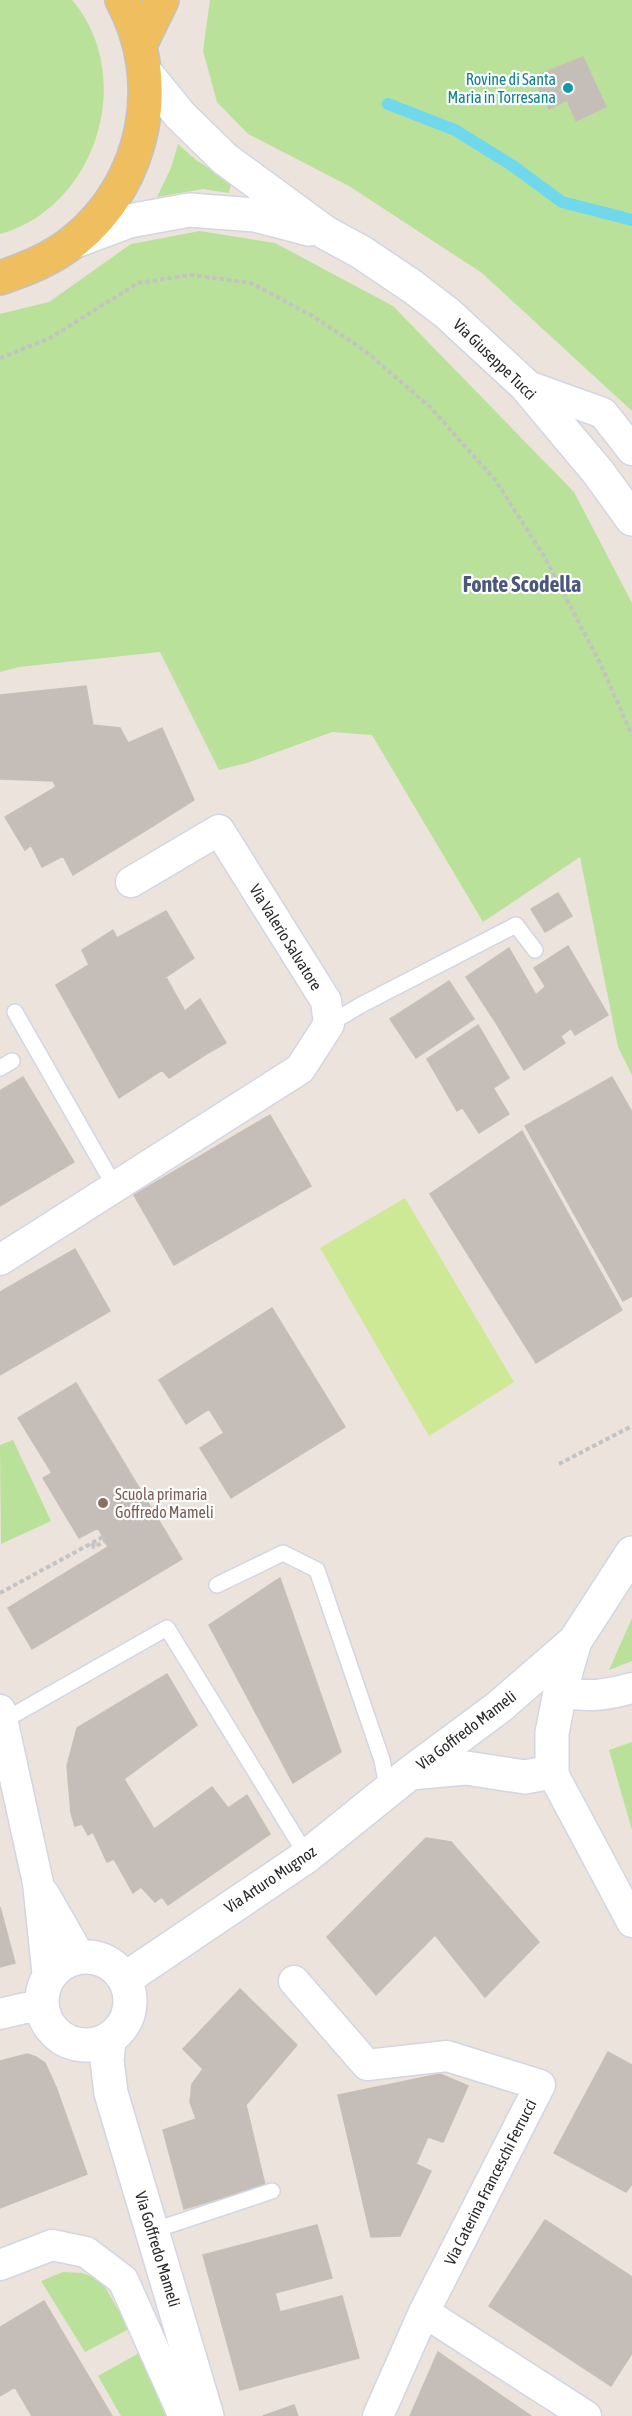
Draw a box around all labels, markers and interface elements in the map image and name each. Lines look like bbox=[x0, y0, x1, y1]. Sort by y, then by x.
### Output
place label: Rovine di Santa Maria in Torresana bbox=[448, 70, 556, 106]
marker: Rovine di Santa Maria in Torresana bbox=[561, 81, 575, 95]
street label: Via Giuseppe Tucci bbox=[449, 315, 540, 404]
district label: Fonte Scodella bbox=[463, 571, 581, 597]
street label: Via Valerio Salvatore bbox=[246, 881, 326, 993]
place label: Scuola primaria Goffredo Mameli bbox=[115, 1485, 214, 1521]
marker: Scuola primaria Goffredo Mameli bbox=[96, 1496, 110, 1510]
street label: Via Goffredo Mameli bbox=[413, 1687, 519, 1773]
street label: Via Arturo Mugnoz bbox=[221, 1842, 320, 1917]
street label: Via Caterina Franceschi Ferrucci bbox=[440, 2096, 540, 2268]
street label: Via Goffredo Mameli bbox=[132, 2189, 184, 2309]

